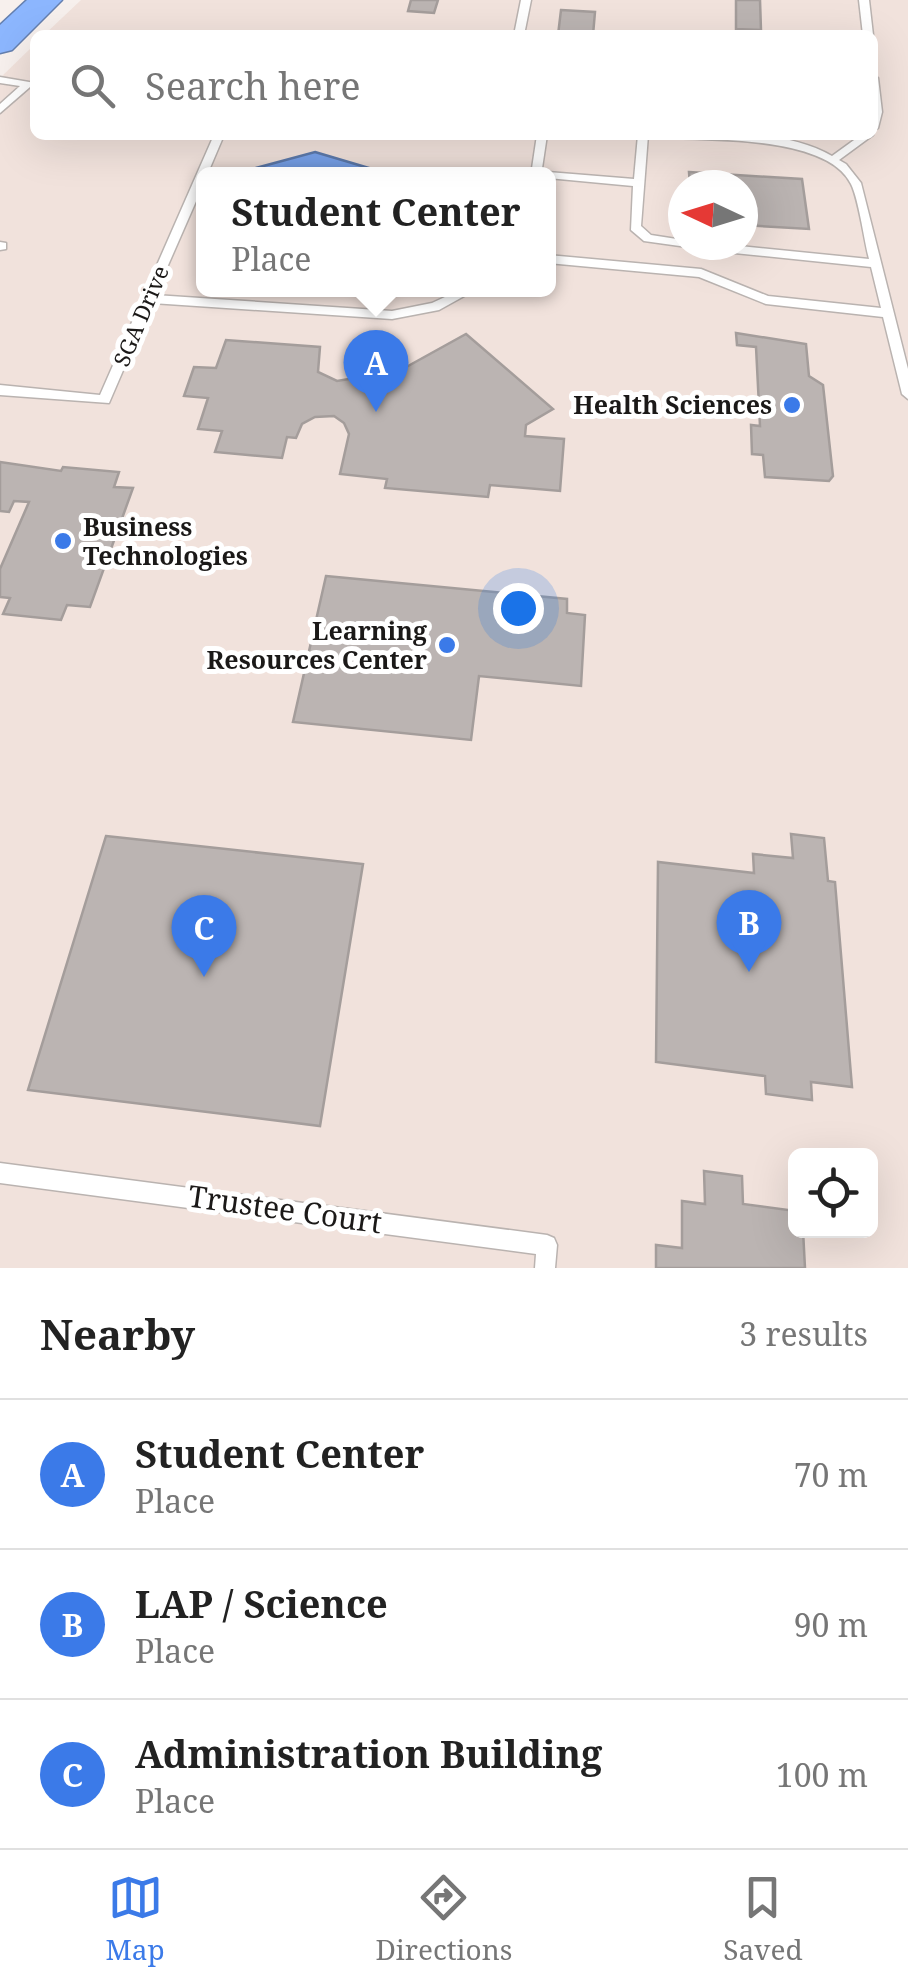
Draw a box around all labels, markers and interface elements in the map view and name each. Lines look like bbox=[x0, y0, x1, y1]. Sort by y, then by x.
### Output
search box bbox=[30, 30, 878, 140]
icon: search bbox=[65, 58, 120, 113]
text: Search here bbox=[145, 59, 361, 111]
popup bbox=[196, 167, 556, 297]
north arrow bbox=[668, 170, 758, 260]
text: Student Center bbox=[231, 185, 521, 237]
text: Place bbox=[231, 237, 312, 280]
street label: SGA Drive bbox=[105, 261, 175, 371]
pin: A bbox=[344, 330, 408, 412]
place label: Health Sciences bbox=[573, 387, 772, 421]
marker: Health Sciences bbox=[781, 394, 803, 416]
place label: Business Technologies bbox=[83, 509, 248, 572]
marker: Business Technologies bbox=[52, 530, 74, 552]
your location bbox=[493, 583, 544, 634]
place label: Learning Resources Center bbox=[207, 613, 427, 676]
marker: Learning Resources Center bbox=[436, 634, 458, 656]
pin: B bbox=[716, 890, 782, 972]
pin: C bbox=[172, 894, 236, 977]
map controls bbox=[788, 1148, 878, 1238]
button: locate bbox=[788, 1148, 878, 1238]
street label: Trustee Court bbox=[186, 1175, 385, 1242]
text: Nearby bbox=[40, 1305, 195, 1362]
text: 3 results bbox=[739, 1312, 868, 1355]
text: Student Center bbox=[135, 1427, 424, 1479]
text: A bbox=[60, 1453, 85, 1496]
text: 70 m bbox=[794, 1453, 868, 1496]
text: Place bbox=[135, 1479, 215, 1522]
text: LAP / Science bbox=[135, 1577, 388, 1629]
text: B bbox=[62, 1603, 83, 1646]
text: 90 m bbox=[794, 1603, 868, 1646]
text: Place bbox=[135, 1629, 215, 1672]
text: Administration Building bbox=[135, 1727, 602, 1779]
text: C bbox=[62, 1753, 83, 1796]
text: 100 m bbox=[776, 1753, 868, 1796]
text: Place bbox=[135, 1779, 215, 1822]
tab: Map bbox=[105, 1870, 165, 1968]
tab: Directions bbox=[375, 1870, 512, 1968]
tab: Saved bbox=[723, 1870, 803, 1968]

